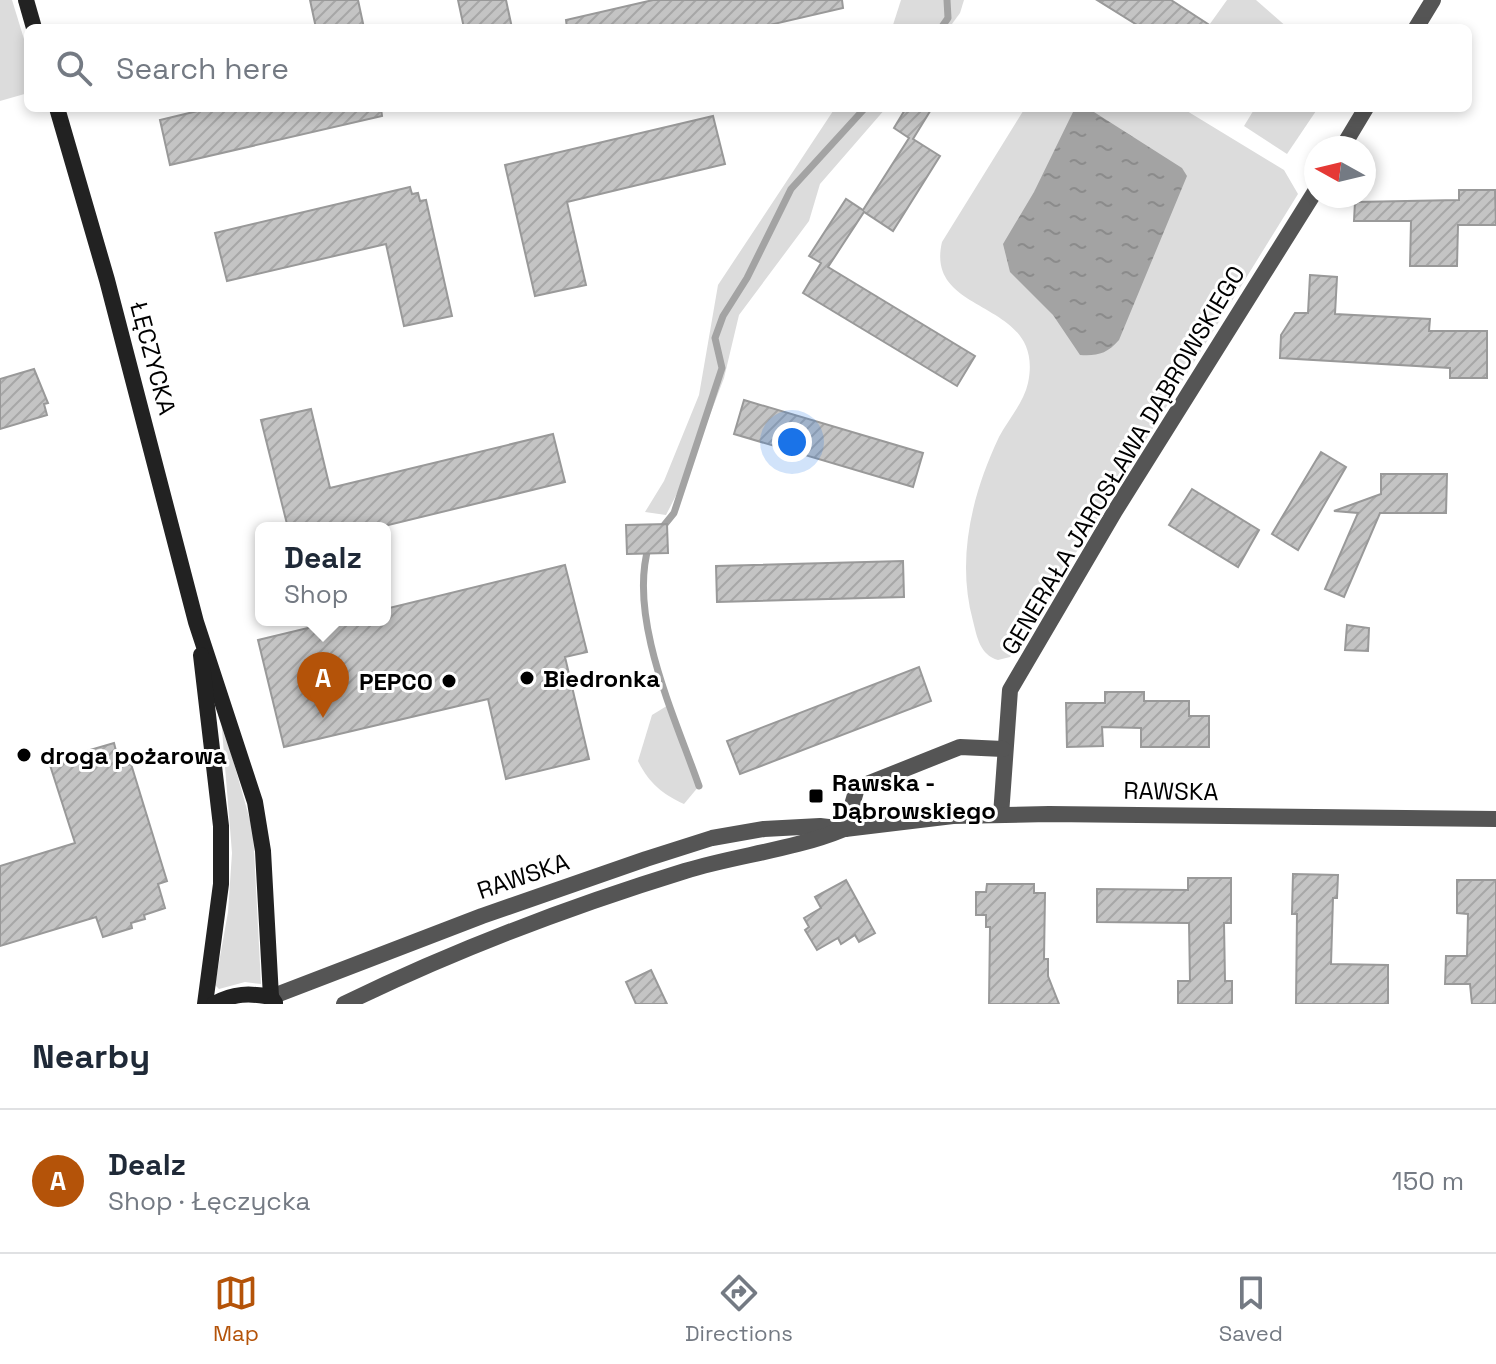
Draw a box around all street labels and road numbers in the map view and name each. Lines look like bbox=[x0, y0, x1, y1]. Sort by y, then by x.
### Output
street label: GENERAŁA JAROSŁAWA DĄBROWSKIEGO bbox=[994, 260, 1252, 660]
street label: ŁĘCZYCKA bbox=[123, 298, 183, 418]
street label: RAWSKA bbox=[1123, 775, 1219, 807]
street label: RAWSKA bbox=[473, 846, 573, 906]

